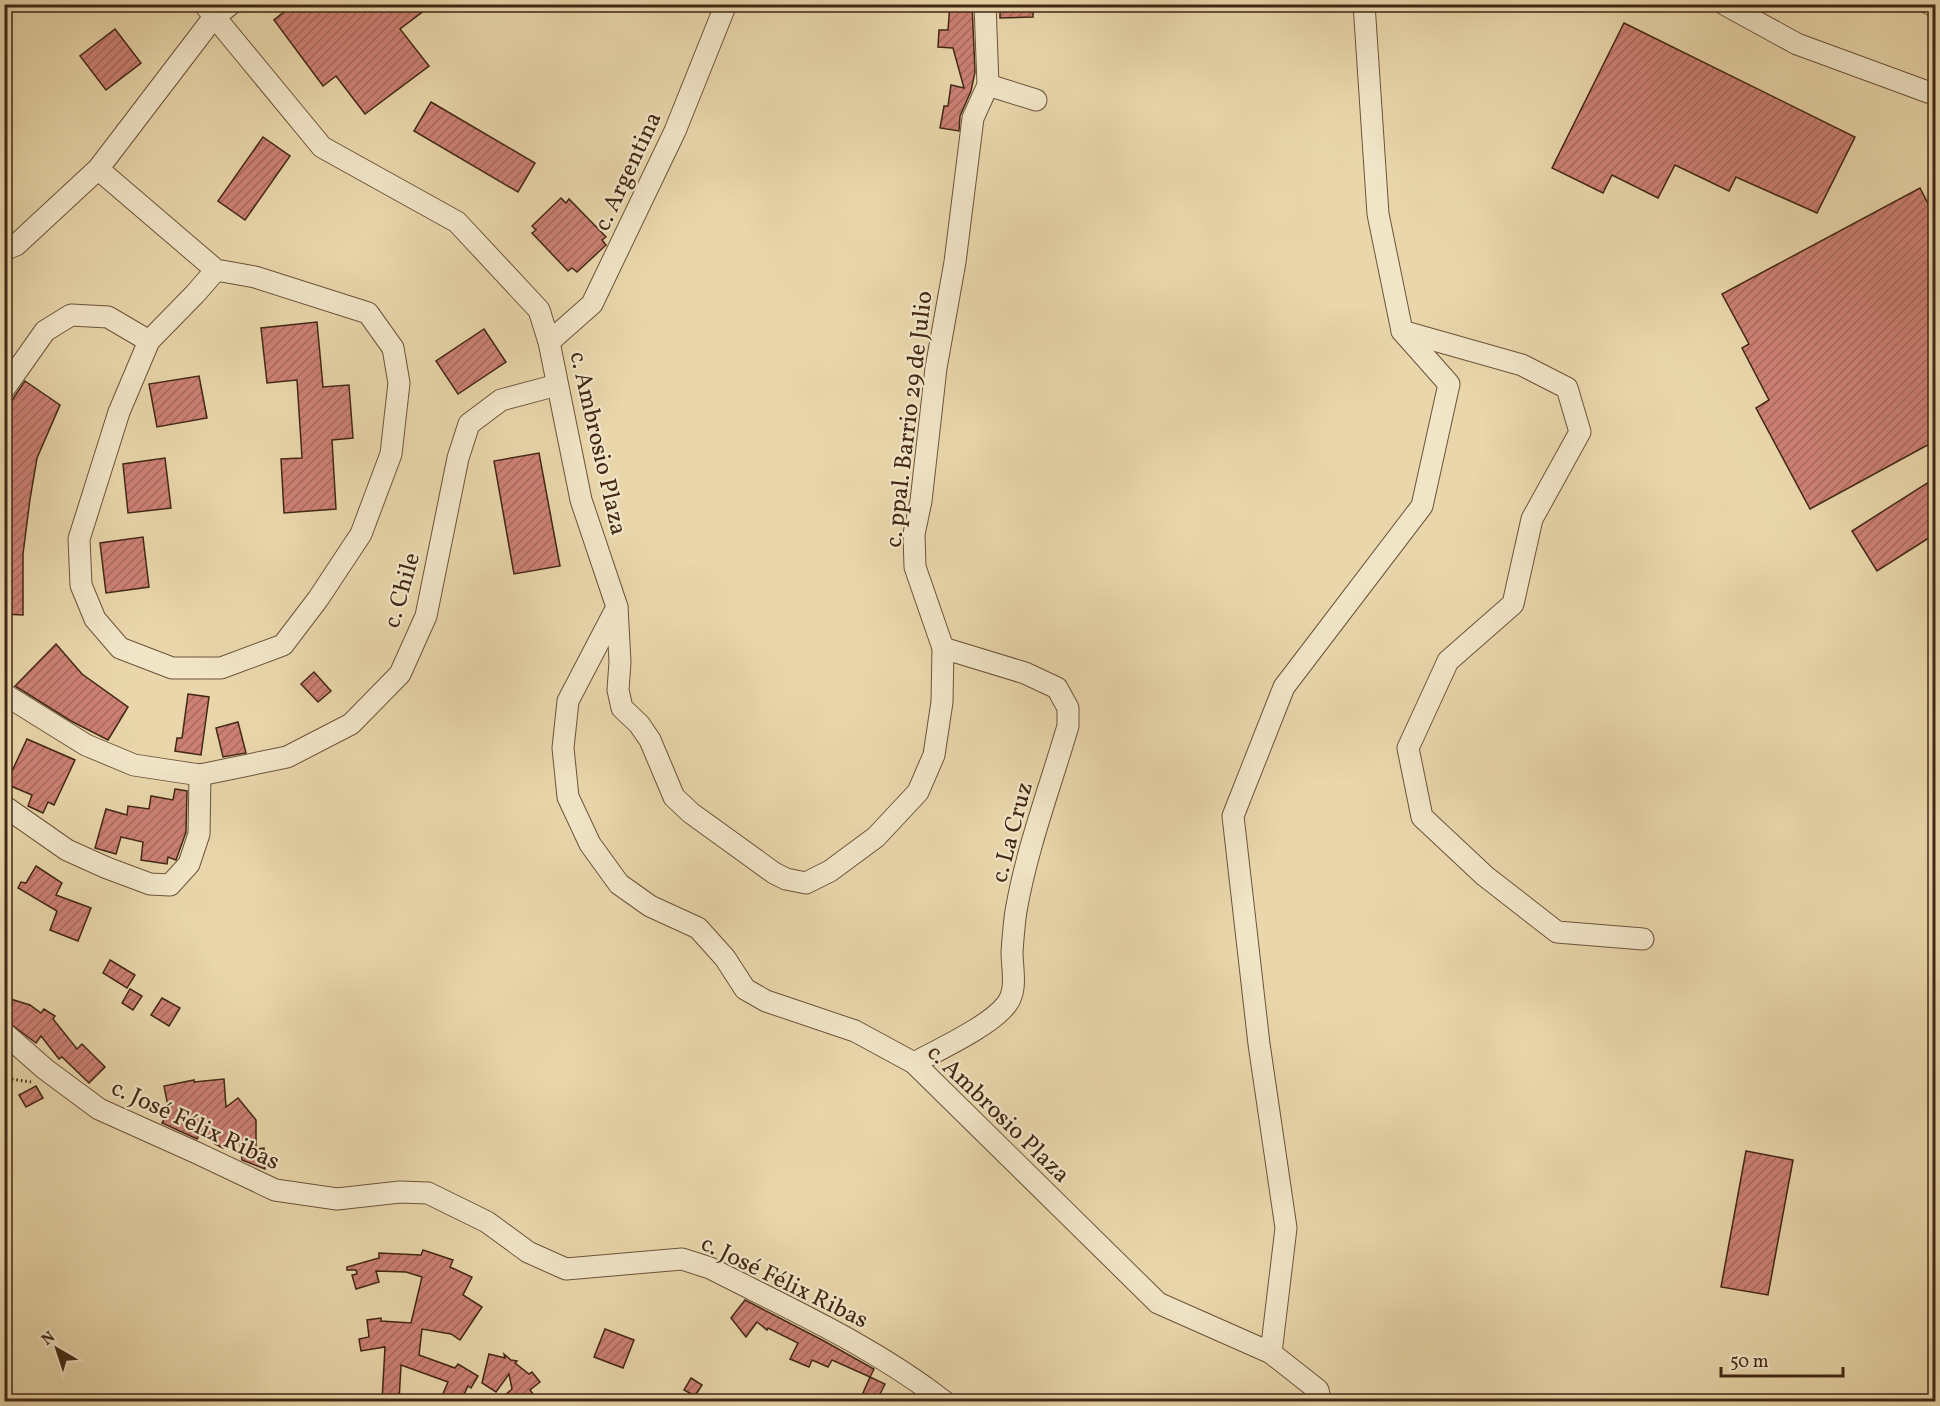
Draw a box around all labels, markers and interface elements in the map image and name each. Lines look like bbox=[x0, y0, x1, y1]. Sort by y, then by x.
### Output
street label: c. Argentina bbox=[586, 107, 671, 237]
street label: c. ppal. Barrio 29 de Julio bbox=[877, 289, 943, 550]
street label: c. Ambrosio Plaza bbox=[559, 348, 635, 539]
street label: c. Chile bbox=[376, 549, 430, 632]
street label: c. La Cruz bbox=[983, 779, 1043, 887]
street label: c. Ambrosio Plaza bbox=[918, 1037, 1077, 1192]
street label: c. José Félix Ribas bbox=[105, 1072, 285, 1180]
street label: c. José Félix Ribas bbox=[695, 1227, 874, 1338]
north arrow bbox=[27, 1319, 87, 1379]
text: N bbox=[37, 1326, 61, 1351]
scale bar bbox=[1721, 1340, 1842, 1378]
text: 50 m bbox=[1730, 1350, 1769, 1375]

